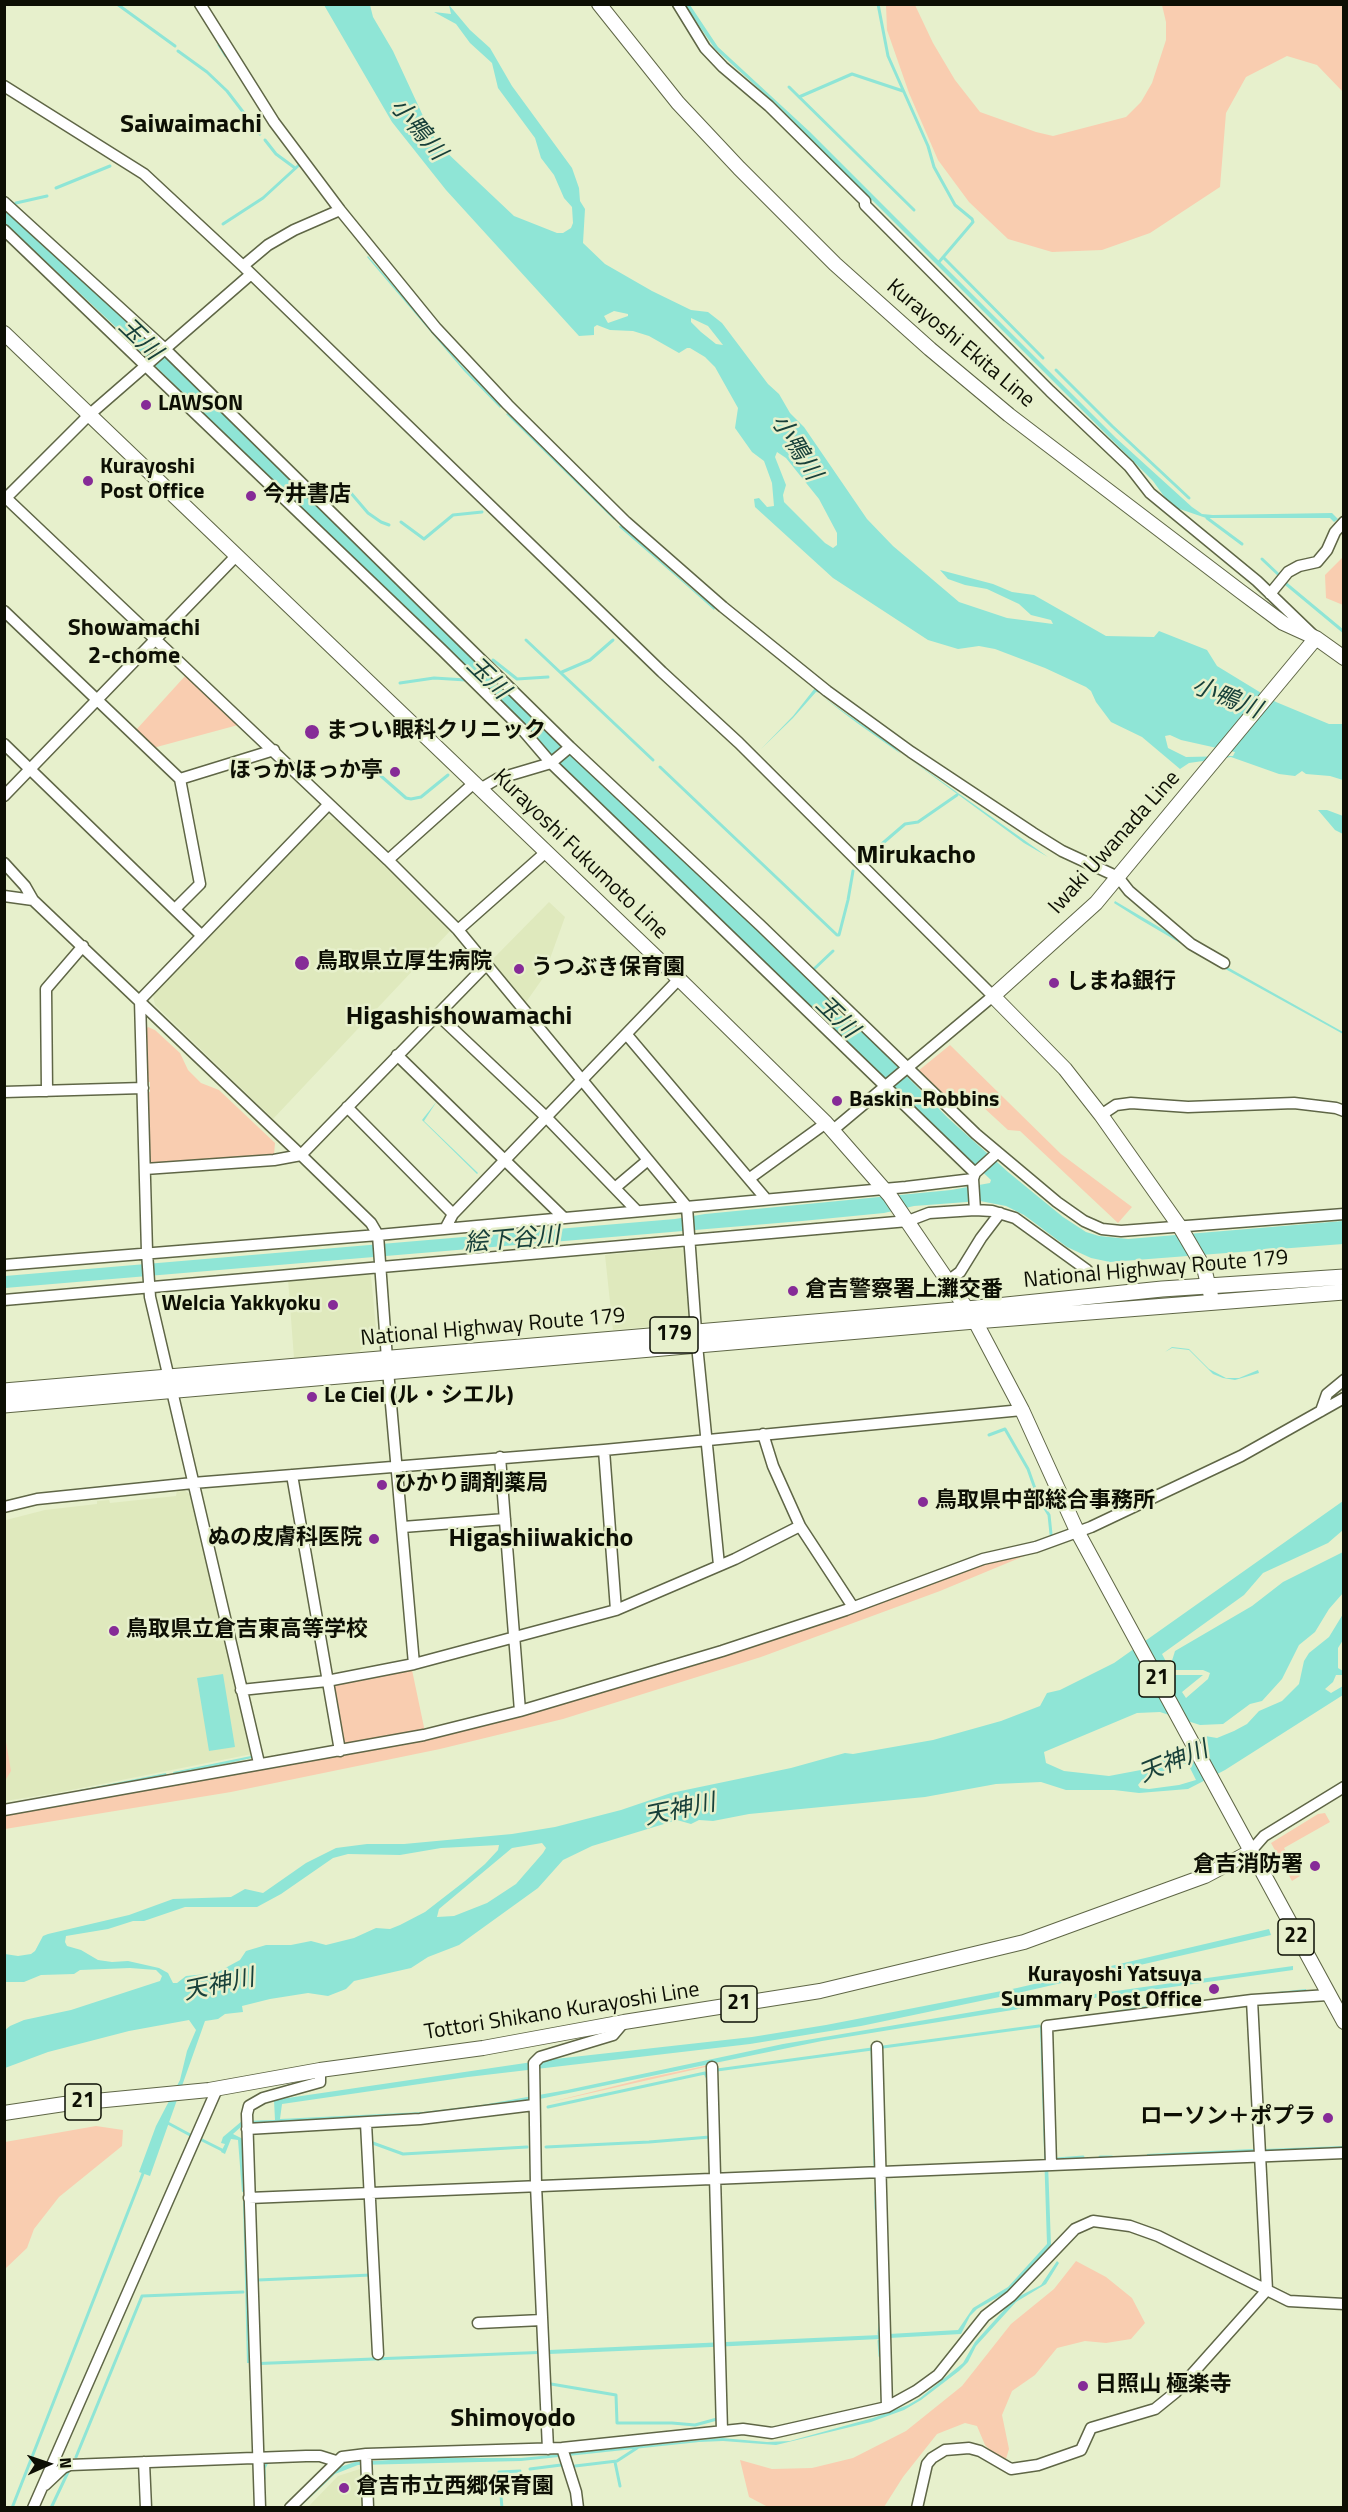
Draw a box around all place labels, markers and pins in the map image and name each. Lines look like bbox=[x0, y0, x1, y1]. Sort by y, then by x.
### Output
place label: LAWSON bbox=[158, 392, 243, 418]
marker: LAWSON bbox=[139, 398, 153, 412]
place label: Kurayoshi Post Office bbox=[100, 455, 205, 506]
marker: Kurayoshi Post Office bbox=[81, 474, 95, 488]
place label: 今井書店 bbox=[263, 483, 351, 509]
marker: 今井書店 bbox=[244, 489, 258, 503]
place label: まつい眼科クリニック bbox=[326, 719, 546, 745]
marker: まつい眼科クリニック bbox=[303, 723, 321, 741]
place label: ほっかほっか亭 bbox=[229, 759, 383, 785]
marker: ほっかほっか亭 bbox=[388, 765, 402, 779]
place label: 鳥取県立厚生病院 bbox=[316, 950, 492, 976]
marker: 鳥取県立厚生病院 bbox=[293, 954, 311, 972]
place label: うつぶき保育園 bbox=[531, 956, 685, 982]
marker: うつぶき保育園 bbox=[512, 962, 526, 976]
place label: しまね銀行 bbox=[1066, 970, 1176, 996]
marker: しまね銀行 bbox=[1047, 976, 1061, 990]
place label: Baskin-Robbins bbox=[849, 1088, 1000, 1114]
marker: Baskin-Robbins bbox=[830, 1094, 844, 1108]
place label: 倉吉警察署上灘交番 bbox=[805, 1278, 1003, 1304]
marker: 倉吉警察署上灘交番 bbox=[786, 1284, 800, 1298]
place label: Welcia Yakkyoku bbox=[161, 1292, 321, 1318]
marker: Welcia Yakkyoku bbox=[326, 1298, 340, 1312]
place label: Le Ciel (ル・シエル) bbox=[324, 1384, 514, 1410]
marker: Le Ciel (ル・シエル) bbox=[305, 1390, 319, 1404]
place label: ひかり調剤薬局 bbox=[394, 1472, 548, 1498]
marker: ひかり調剤薬局 bbox=[375, 1478, 389, 1492]
place label: 鳥取県中部総合事務所 bbox=[935, 1489, 1155, 1515]
marker: 鳥取県中部総合事務所 bbox=[916, 1495, 930, 1509]
place label: ぬの皮膚科医院 bbox=[208, 1526, 362, 1552]
marker: ぬの皮膚科医院 bbox=[367, 1532, 381, 1546]
place label: 鳥取県立倉吉東高等学校 bbox=[126, 1618, 368, 1644]
marker: 鳥取県立倉吉東高等学校 bbox=[107, 1624, 121, 1638]
place label: 倉吉消防署 bbox=[1193, 1853, 1303, 1879]
marker: 倉吉消防署 bbox=[1308, 1859, 1322, 1873]
place label: Kurayoshi Yatsuya Summary Post Office bbox=[1001, 1963, 1202, 2014]
marker: Kurayoshi Yatsuya Summary Post Office bbox=[1207, 1982, 1221, 1996]
place label: ローソン＋ポプラ bbox=[1140, 2105, 1316, 2131]
marker: ローソン＋ポプラ bbox=[1321, 2111, 1335, 2125]
place label: 日照山 極楽寺 bbox=[1095, 2373, 1232, 2399]
marker: 日照山 極楽寺 bbox=[1076, 2379, 1090, 2393]
place label: 倉吉市立西郷保育園 bbox=[356, 2475, 554, 2501]
marker: 倉吉市立西郷保育園 bbox=[337, 2481, 351, 2495]

